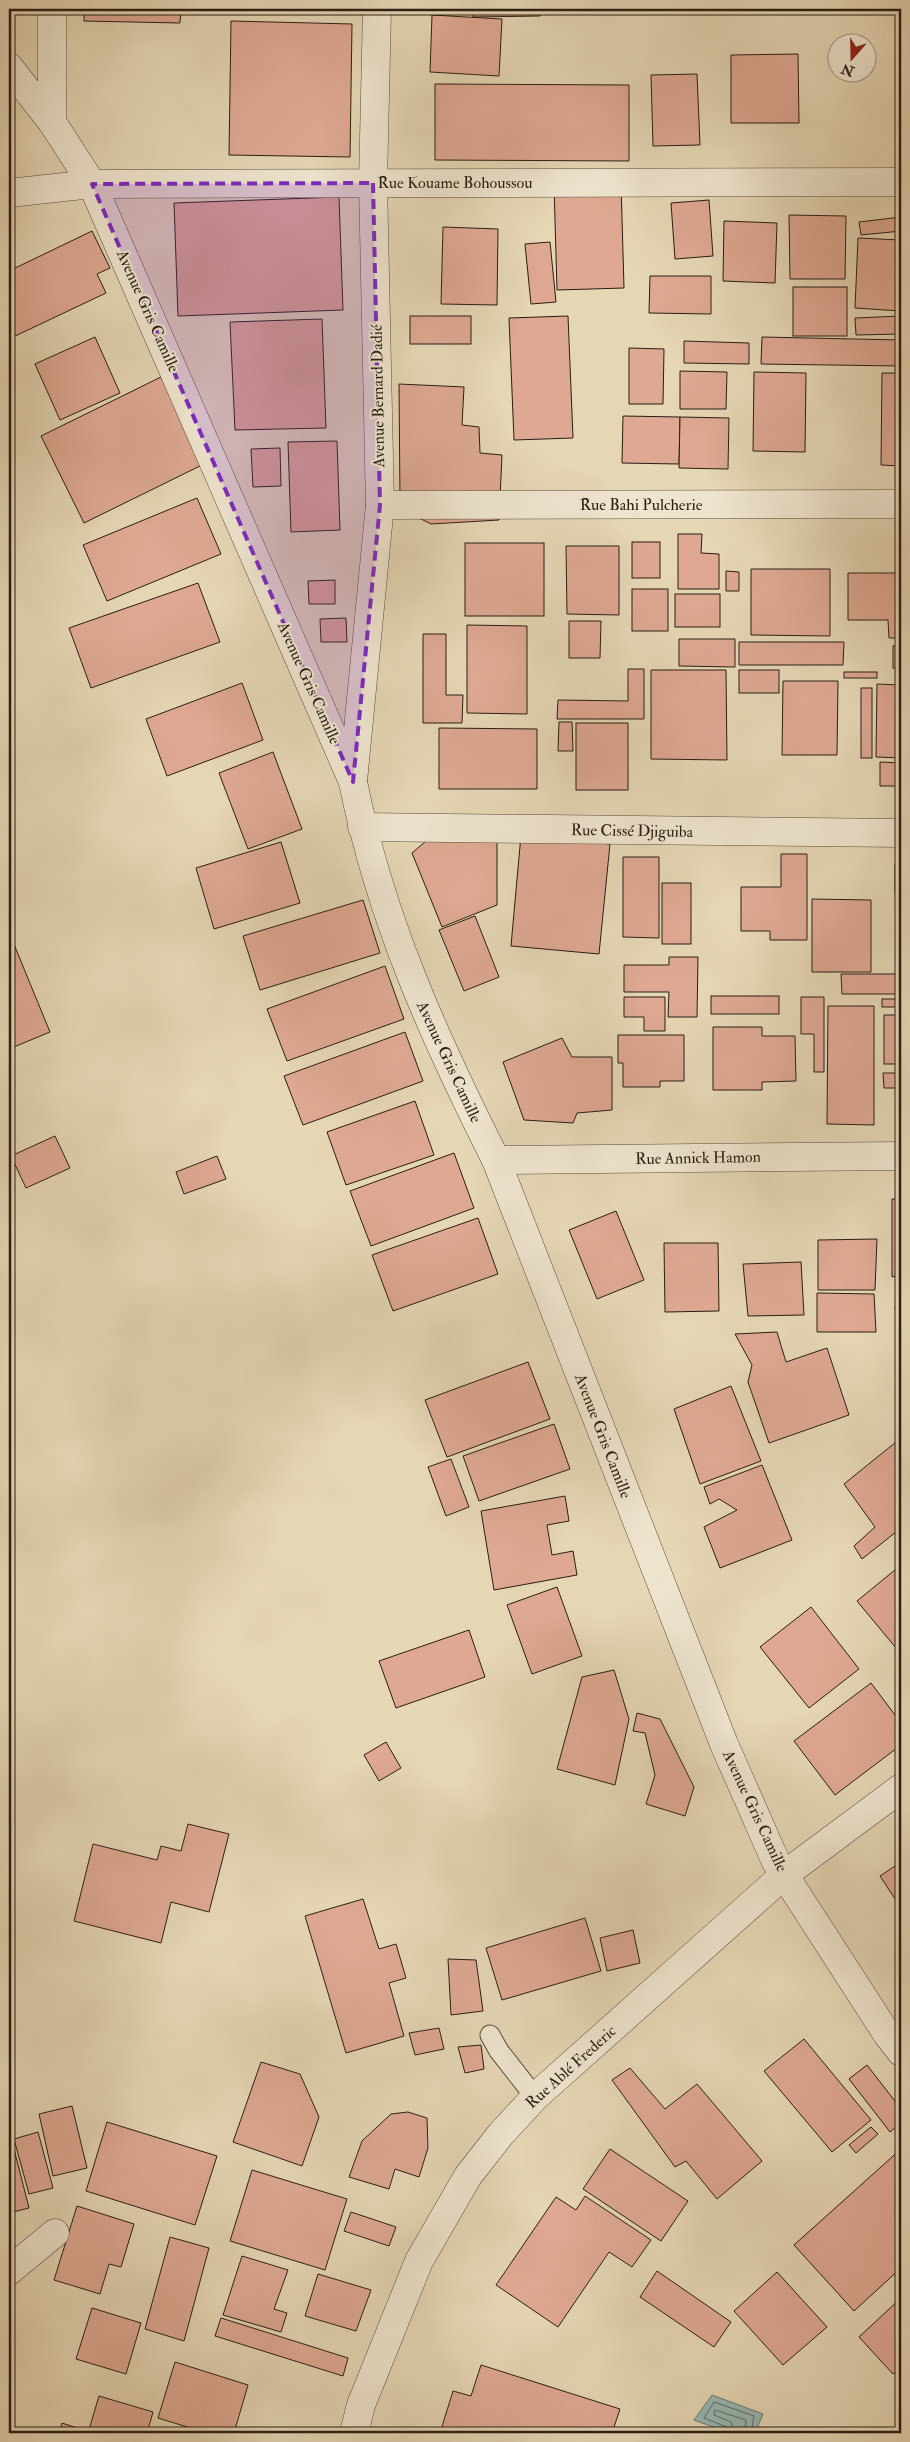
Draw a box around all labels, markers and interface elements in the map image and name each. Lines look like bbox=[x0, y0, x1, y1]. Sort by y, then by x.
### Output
north arrow bbox=[828, 32, 878, 82]
text: N bbox=[838, 59, 857, 80]
street label: Rue Kouame Bohoussou bbox=[378, 173, 532, 193]
street label: Avenue Gris Camille bbox=[112, 246, 184, 376]
street label: Avenue Bernard Dadié bbox=[367, 324, 389, 469]
street label: Rue Bahi Pulcherie bbox=[580, 495, 703, 515]
street label: Avenue Gris Camille bbox=[273, 618, 345, 748]
street label: Rue Cissé Djiguiba bbox=[571, 820, 694, 842]
street label: Avenue Gris Camille bbox=[412, 997, 486, 1126]
street label: Rue Annick Hamon bbox=[635, 1147, 761, 1169]
street label: Avenue Gris Camille bbox=[570, 1370, 636, 1501]
street label: Avenue Gris Camille bbox=[718, 1746, 792, 1875]
street label: Rue Ablé Frederic bbox=[522, 2021, 621, 2113]

